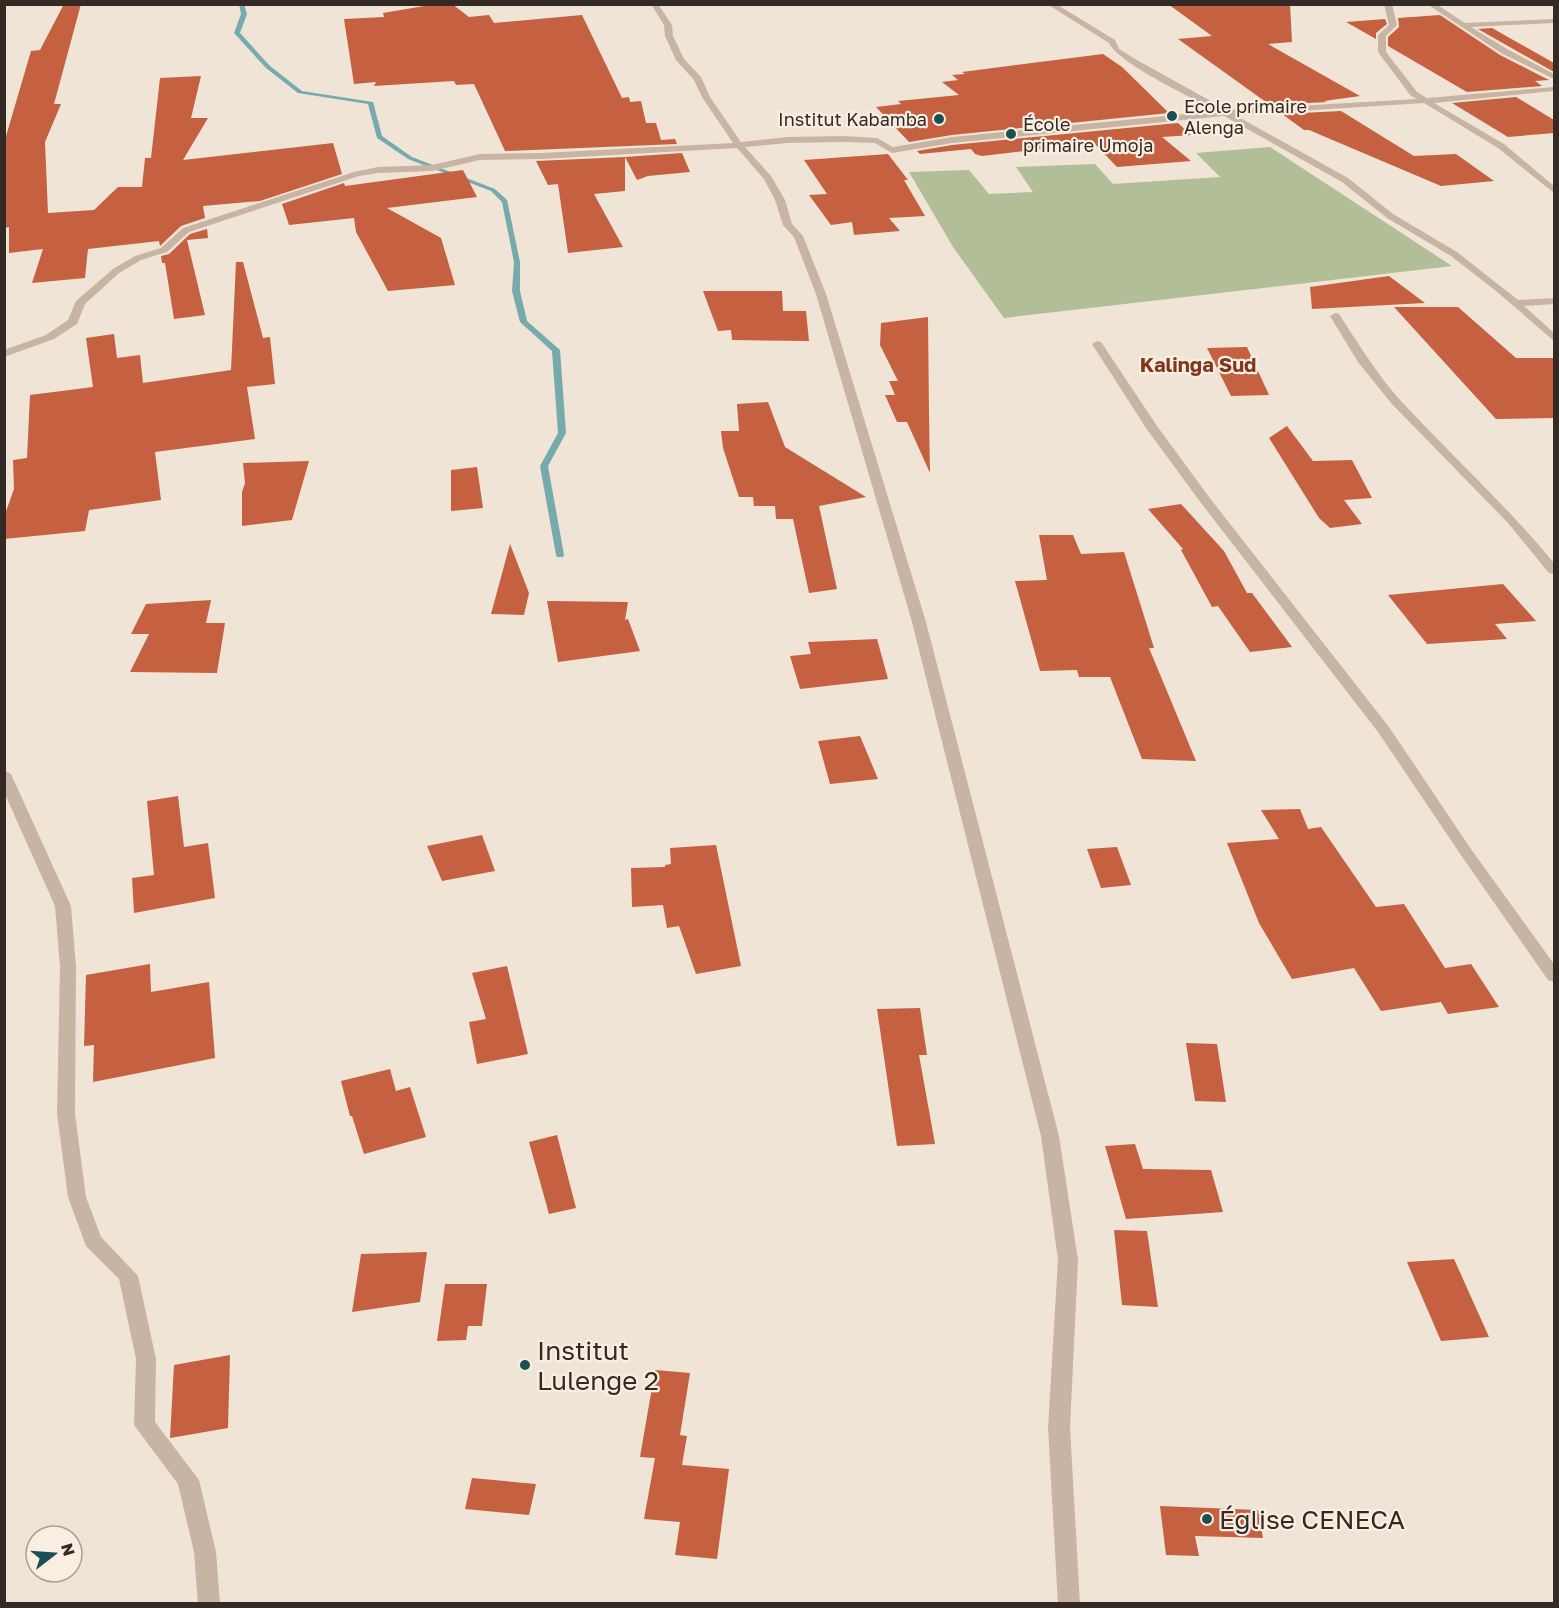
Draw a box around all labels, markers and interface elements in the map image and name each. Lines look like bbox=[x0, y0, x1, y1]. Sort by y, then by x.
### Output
place label: Ecole primaire Alenga bbox=[1184, 95, 1307, 138]
place label: Institut Kabamba bbox=[778, 108, 927, 130]
marker: Ecole primaire Alenga bbox=[1165, 109, 1179, 123]
marker: Institut Kabamba bbox=[932, 112, 946, 126]
place label: École primaire Umoja bbox=[1023, 113, 1153, 156]
marker: École primaire Umoja bbox=[1004, 127, 1018, 141]
district label: Kalinga Sud bbox=[1140, 352, 1256, 376]
place label: Institut Lulenge 2 bbox=[537, 1335, 659, 1396]
marker: Institut Lulenge 2 bbox=[518, 1358, 532, 1372]
place label: Église CENECA bbox=[1219, 1504, 1405, 1535]
marker: Église CENECA bbox=[1200, 1512, 1214, 1526]
north arrow bbox=[24, 1524, 84, 1584]
text: N bbox=[57, 1541, 80, 1558]

